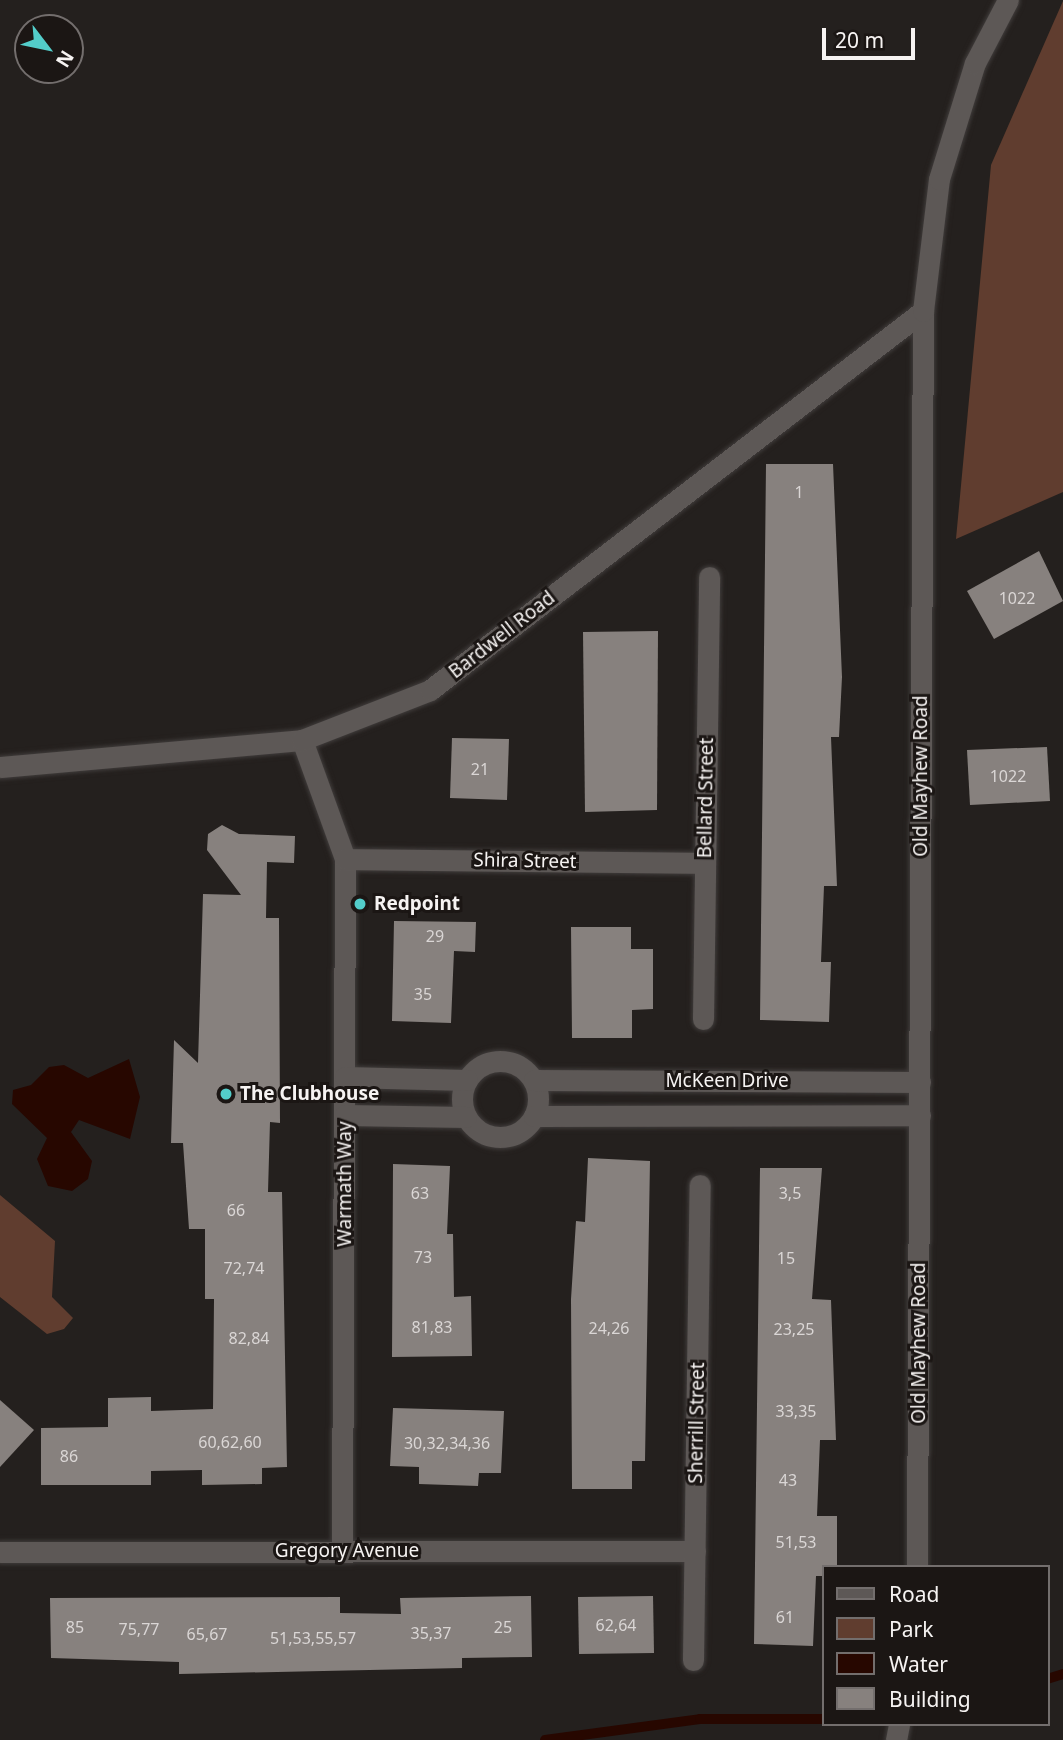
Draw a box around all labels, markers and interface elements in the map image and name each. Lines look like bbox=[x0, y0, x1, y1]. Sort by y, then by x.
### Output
north arrow bbox=[14, 14, 84, 84]
scale bar bbox=[825, 14, 918, 58]
text: 20 m bbox=[835, 26, 884, 54]
text: N bbox=[50, 46, 80, 73]
house number: 1 bbox=[794, 482, 804, 502]
street label: Bardwell Road bbox=[444, 587, 560, 683]
house number: 1022 bbox=[999, 588, 1035, 608]
street label: Old Mayhew Road bbox=[910, 695, 932, 857]
street label: Bellard Street bbox=[694, 737, 718, 859]
house number: 21 bbox=[471, 759, 489, 779]
house number: 1022 bbox=[990, 766, 1026, 786]
street label: Shira Street bbox=[473, 849, 577, 873]
place label: Redpoint bbox=[374, 893, 460, 915]
marker: Redpoint bbox=[352, 896, 368, 912]
house number: 29 bbox=[426, 926, 444, 946]
house number: 35 bbox=[414, 984, 432, 1004]
street label: McKeen Drive bbox=[665, 1070, 789, 1092]
place label: The Clubhouse bbox=[240, 1083, 379, 1105]
marker: The Clubhouse bbox=[218, 1086, 234, 1102]
street label: Warmath Way bbox=[334, 1121, 356, 1247]
house number: 63 bbox=[411, 1183, 429, 1203]
house number: 3,5 bbox=[779, 1183, 801, 1203]
house number: 66 bbox=[227, 1200, 245, 1220]
house number: 73 bbox=[414, 1247, 432, 1267]
house number: 15 bbox=[777, 1248, 795, 1268]
house number: 72,74 bbox=[224, 1258, 264, 1278]
street label: Old Mayhew Road bbox=[908, 1262, 930, 1424]
house number: 81,83 bbox=[412, 1317, 452, 1337]
house number: 24,26 bbox=[589, 1318, 629, 1338]
house number: 23,25 bbox=[774, 1319, 814, 1339]
house number: 82,84 bbox=[229, 1328, 269, 1348]
street label: Sherrill Street bbox=[685, 1362, 709, 1484]
house number: 33,35 bbox=[776, 1401, 816, 1421]
house number: 60,62,60 bbox=[198, 1432, 262, 1452]
house number: 30,32,34,36 bbox=[404, 1433, 490, 1453]
house number: 86 bbox=[60, 1446, 78, 1466]
house number: 43 bbox=[779, 1470, 797, 1490]
house number: 51,53 bbox=[776, 1532, 816, 1552]
street label: Gregory Avenue bbox=[275, 1540, 419, 1562]
legend bbox=[822, 1565, 1049, 1726]
text: Road bbox=[889, 1580, 939, 1608]
house number: 61 bbox=[776, 1607, 794, 1627]
house number: 62,64 bbox=[596, 1615, 636, 1635]
text: Park bbox=[889, 1615, 933, 1643]
house number: 85 bbox=[66, 1617, 84, 1637]
house number: 25 bbox=[494, 1617, 512, 1637]
house number: 75,77 bbox=[119, 1619, 159, 1639]
house number: 35,37 bbox=[411, 1623, 451, 1643]
house number: 65,67 bbox=[187, 1624, 227, 1644]
house number: 51,53,55,57 bbox=[270, 1628, 356, 1648]
text: Water bbox=[889, 1650, 948, 1678]
text: Building bbox=[889, 1685, 971, 1713]

